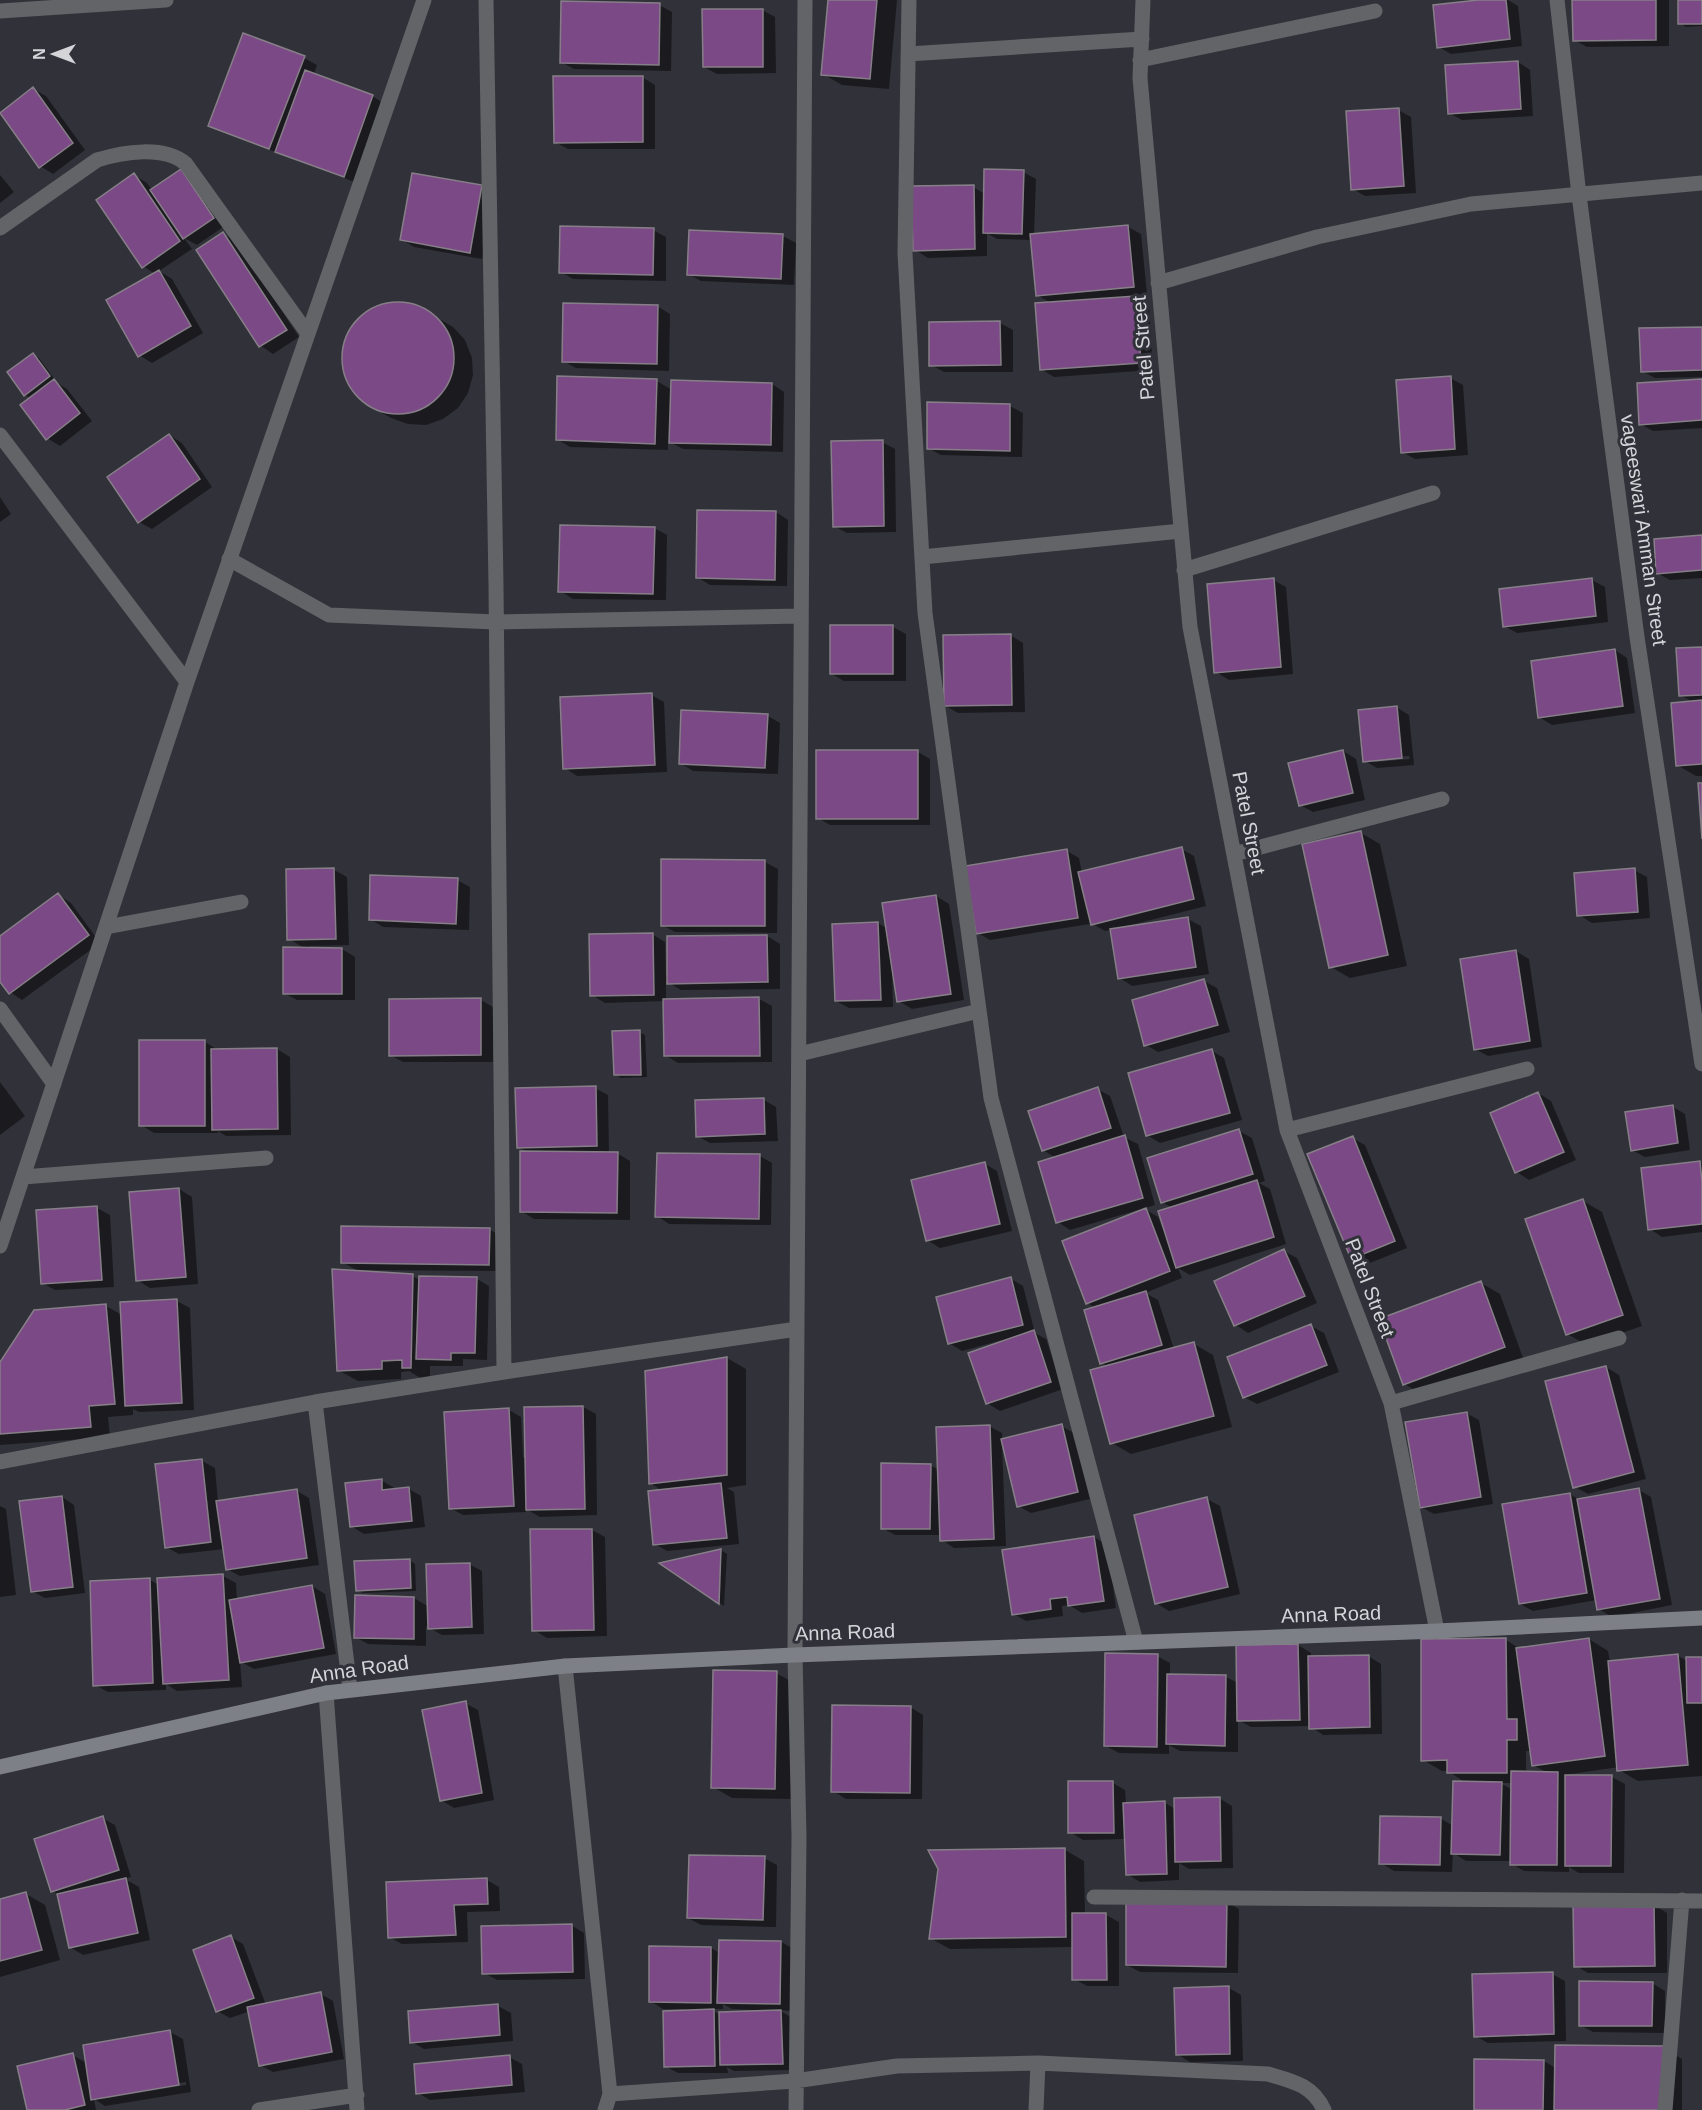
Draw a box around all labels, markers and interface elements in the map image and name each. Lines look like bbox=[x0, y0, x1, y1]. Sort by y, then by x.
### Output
north arrow bbox=[24, 24, 84, 84]
text: N bbox=[31, 48, 48, 60]
street label: Patel Street bbox=[1127, 295, 1159, 401]
street label: vageeswari Amman Street bbox=[1617, 413, 1671, 648]
street label: Patel Street bbox=[1228, 770, 1270, 877]
street label: Patel Street bbox=[1341, 1235, 1399, 1341]
street label: Anna Road bbox=[1281, 1601, 1381, 1627]
street label: Anna Road bbox=[795, 1619, 895, 1645]
street label: Anna Road bbox=[308, 1651, 410, 1687]

